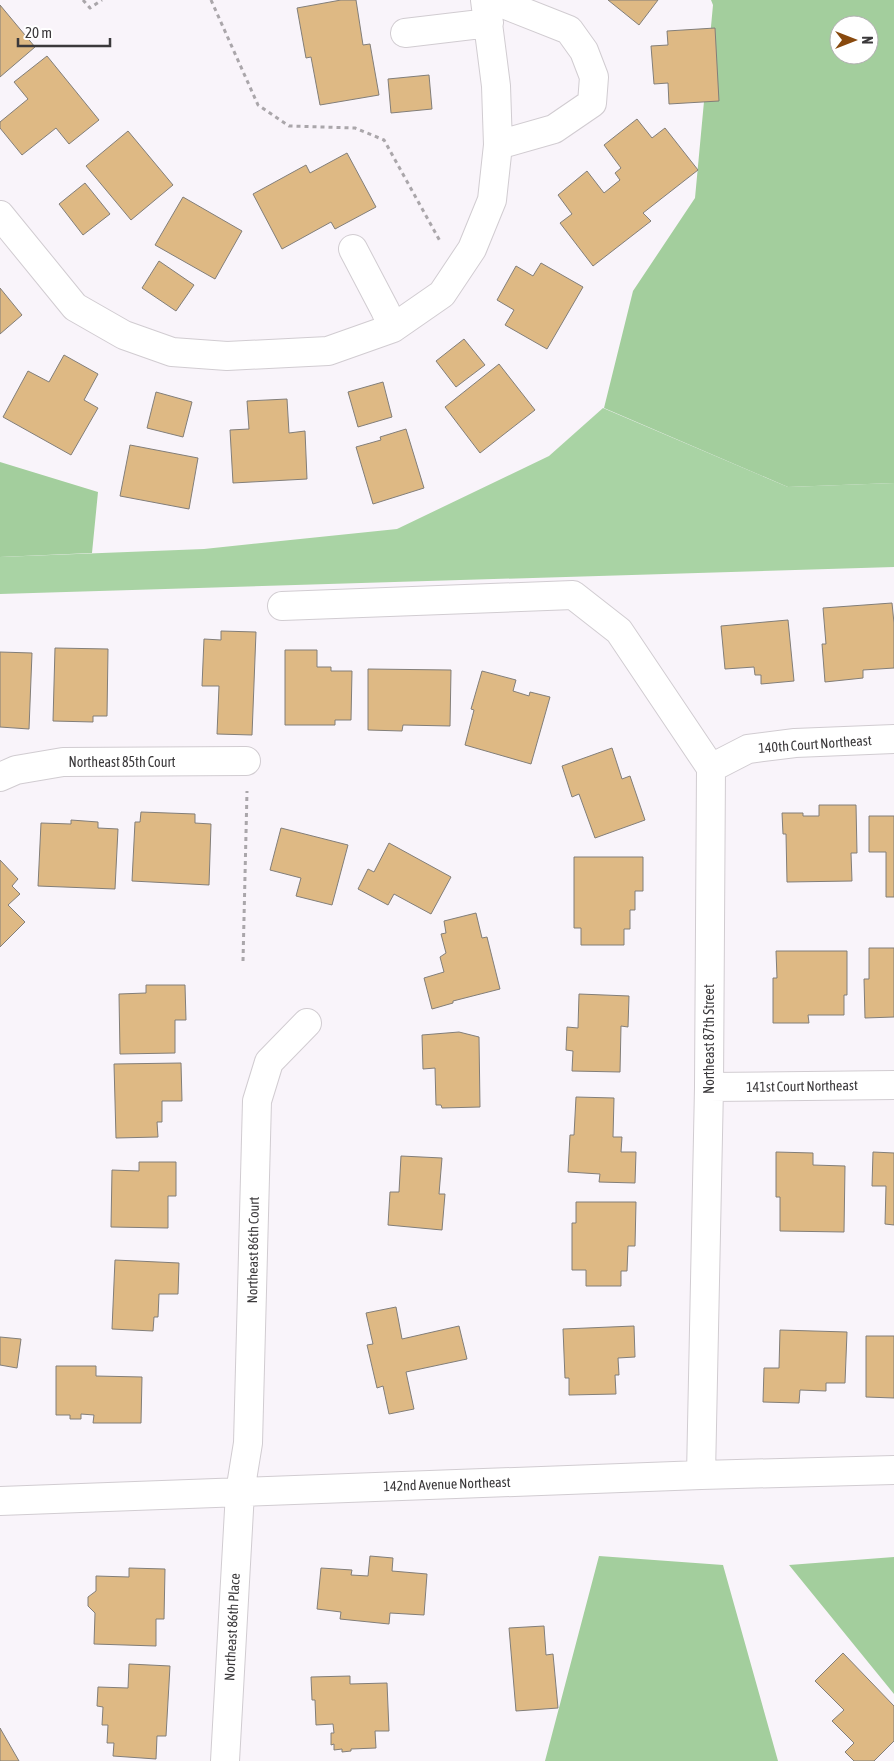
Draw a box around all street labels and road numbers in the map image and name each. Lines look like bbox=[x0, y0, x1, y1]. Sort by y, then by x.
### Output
street label: 140th Court Northeast bbox=[758, 732, 872, 756]
street label: Northeast 85th Court bbox=[69, 754, 175, 770]
street label: Northeast 87th Street bbox=[701, 984, 717, 1094]
street label: 141st Court Northeast bbox=[746, 1077, 858, 1095]
street label: Northeast 86th Court bbox=[244, 1196, 262, 1304]
street label: 142nd Avenue Northeast bbox=[383, 1474, 511, 1494]
street label: Northeast 86th Place bbox=[221, 1573, 243, 1681]

